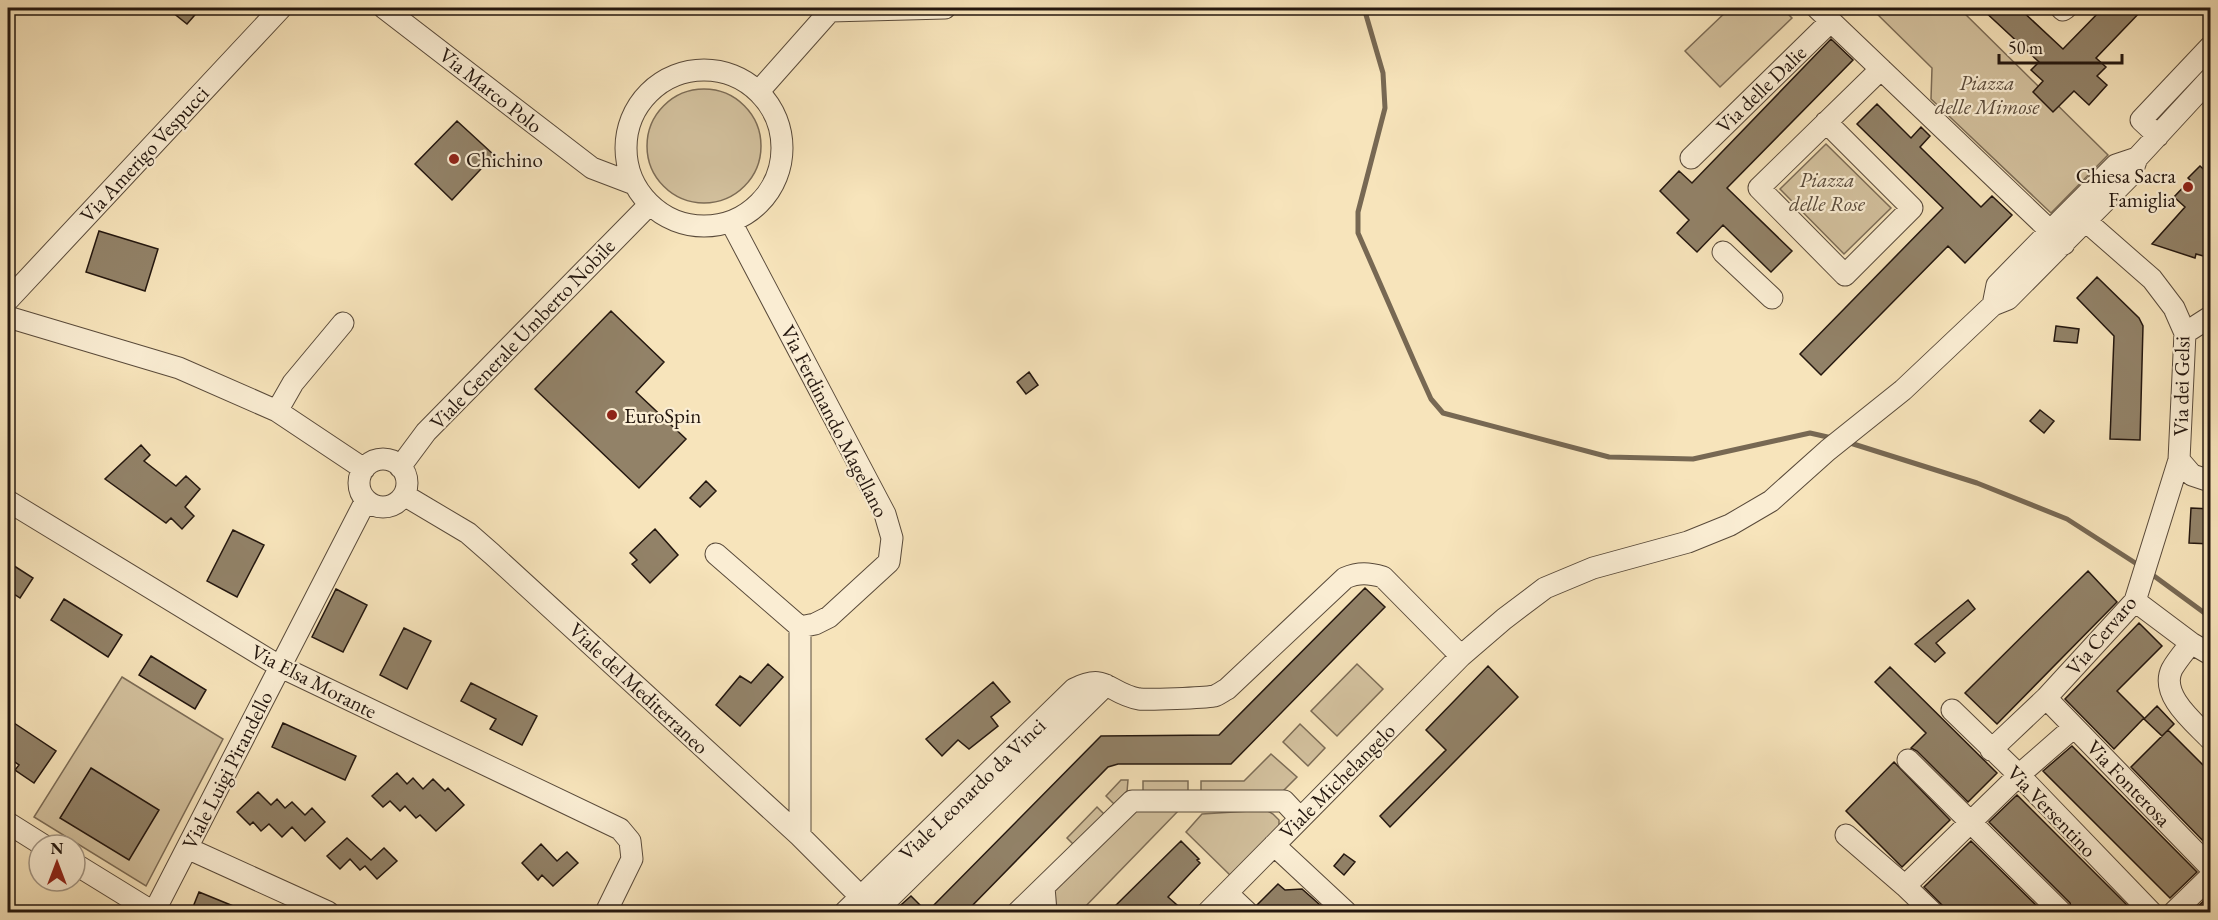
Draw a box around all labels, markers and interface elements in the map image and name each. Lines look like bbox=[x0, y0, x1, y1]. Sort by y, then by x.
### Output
scale bar bbox=[1999, 27, 2122, 65]
text: 50 m bbox=[2008, 36, 2043, 59]
street label: Via delle Dalie bbox=[1710, 39, 1812, 139]
street label: Via Marco Polo bbox=[434, 41, 548, 139]
park label: Piazza delle Mimose bbox=[1935, 69, 2040, 120]
street label: Via Amerigo Vespucci bbox=[74, 80, 214, 228]
place label: Chichino bbox=[466, 146, 543, 173]
marker: Chichino bbox=[447, 152, 461, 166]
place label: Chiesa Sacra Famiglia bbox=[2076, 162, 2177, 213]
park label: Piazza delle Rose bbox=[1789, 166, 1866, 217]
marker: Chiesa Sacra Famiglia bbox=[2181, 180, 2195, 194]
street label: Viale Generale Umberto Nobile bbox=[424, 233, 620, 435]
street label: Via Ferdinando Magellano bbox=[775, 320, 895, 522]
street label: Via dei Gelsi bbox=[2167, 336, 2195, 436]
place label: EuroSpin bbox=[624, 402, 701, 429]
marker: EuroSpin bbox=[605, 408, 619, 422]
street label: Via Cervaro bbox=[2060, 589, 2142, 681]
street label: Viale del Mediterraneo bbox=[563, 616, 715, 760]
street label: Via Elsa Morante bbox=[246, 638, 382, 724]
street label: Viale Luigi Pirandello bbox=[175, 686, 279, 854]
street label: Viale Leonardo da Vinci bbox=[893, 712, 1051, 866]
street label: Viale Michelangelo bbox=[1273, 717, 1401, 845]
street label: Via Fonterosa bbox=[2081, 734, 2177, 833]
street label: Via Versentino bbox=[2001, 759, 2103, 863]
north arrow bbox=[27, 833, 87, 893]
text: N bbox=[51, 838, 64, 859]

